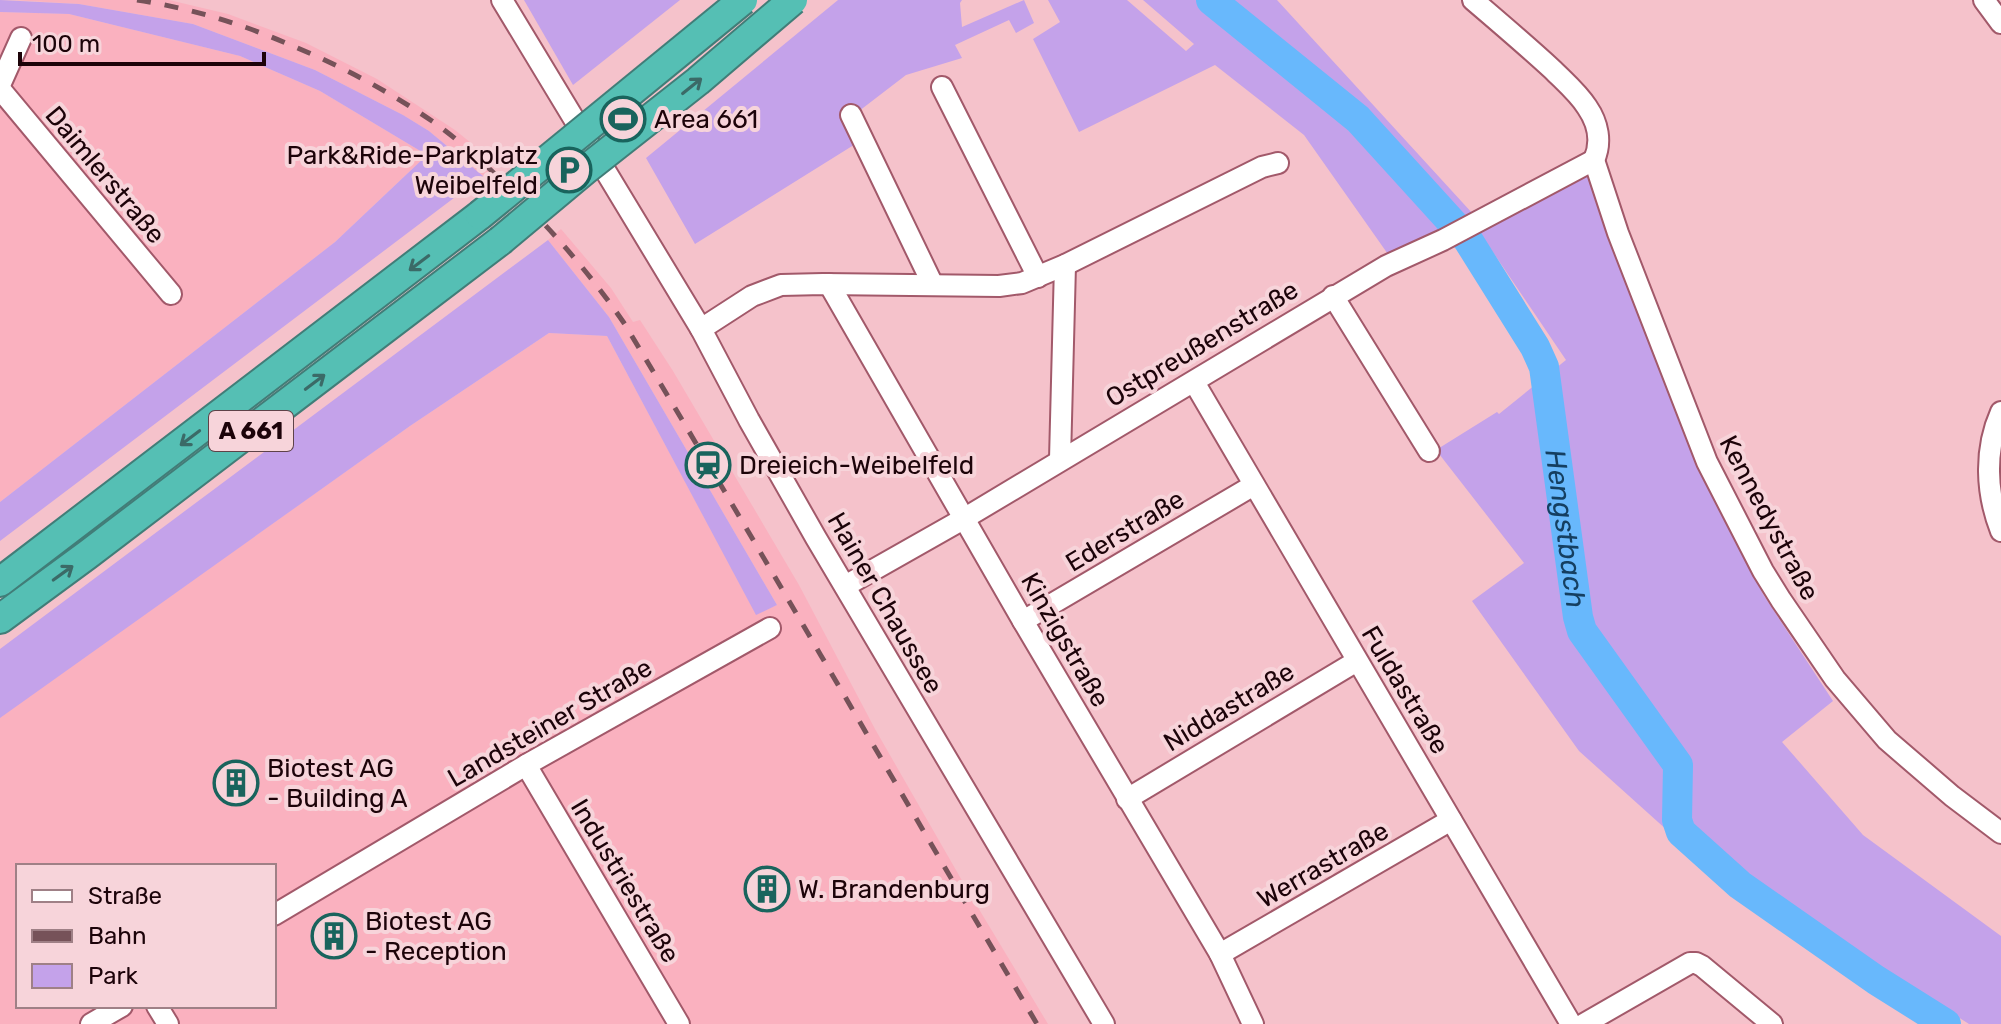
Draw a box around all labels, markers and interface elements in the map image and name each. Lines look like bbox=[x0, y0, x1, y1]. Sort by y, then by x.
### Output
scale bar bbox=[20, 16, 264, 66]
text: 100 m bbox=[32, 30, 100, 58]
one-way arrow bbox=[681, 78, 702, 95]
sports icon: Area 661 bbox=[599, 95, 647, 143]
street label: Daimlerstraße bbox=[39, 100, 171, 250]
place label: Area 661 bbox=[654, 104, 758, 135]
place label: Park&Ride-Parkplatz Weibelfeld bbox=[287, 140, 538, 201]
parking icon: Park&Ride-Parkplatz Weibelfeld bbox=[545, 146, 593, 194]
one-way arrow bbox=[408, 254, 430, 271]
street label: Ostpreußenstraße bbox=[1100, 274, 1304, 414]
one-way arrow bbox=[304, 374, 325, 391]
road number: A 661 bbox=[209, 411, 293, 451]
one-way arrow bbox=[180, 429, 201, 447]
street label: Kennedystraße bbox=[1713, 430, 1825, 606]
station icon: Dreieich-Weibelfeld bbox=[684, 441, 732, 489]
water label: Hengstbach bbox=[1539, 447, 1593, 610]
place label: Dreieich-Weibelfeld bbox=[739, 450, 974, 481]
street label: Ederstraße bbox=[1060, 484, 1190, 578]
street label: Hainer Chaussee bbox=[821, 507, 949, 699]
one-way arrow bbox=[52, 565, 73, 582]
street label: Kinzigstraße bbox=[1014, 567, 1116, 713]
street label: Fuldastraße bbox=[1355, 620, 1455, 760]
street label: Landsteiner Straße bbox=[442, 652, 658, 794]
street label: Niddastraße bbox=[1158, 656, 1300, 758]
place label: Biotest AG - Building A bbox=[267, 753, 408, 814]
building icon: Biotest AG - Building A bbox=[212, 759, 260, 807]
street label: Industriestraße bbox=[564, 794, 686, 968]
street label: Werrastraße bbox=[1252, 815, 1394, 915]
legend bbox=[16, 864, 276, 1008]
building icon: W. Brandenburg bbox=[743, 865, 791, 913]
place label: W. Brandenburg bbox=[798, 874, 990, 905]
text: Straße bbox=[88, 882, 162, 910]
place label: Biotest AG - Reception bbox=[365, 906, 507, 967]
building icon: Biotest AG - Reception bbox=[310, 912, 358, 960]
text: Bahn bbox=[88, 922, 146, 950]
text: Park bbox=[88, 962, 139, 990]

